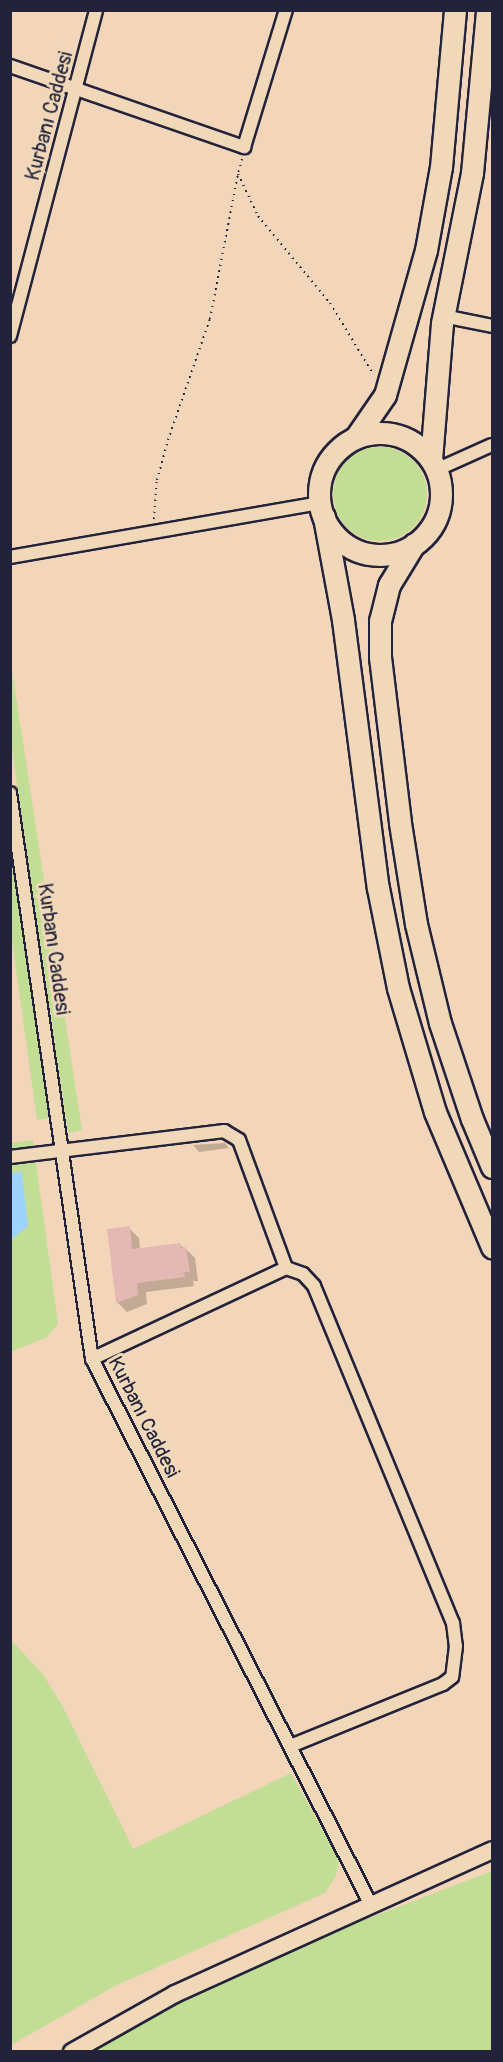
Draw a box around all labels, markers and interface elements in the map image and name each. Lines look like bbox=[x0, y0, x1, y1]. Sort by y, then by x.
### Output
street label: Kurbanı Caddesi bbox=[20, 49, 78, 183]
street label: Kurbanı Caddesi bbox=[33, 882, 75, 1016]
street label: Kurbanı Caddesi bbox=[103, 1352, 185, 1482]

